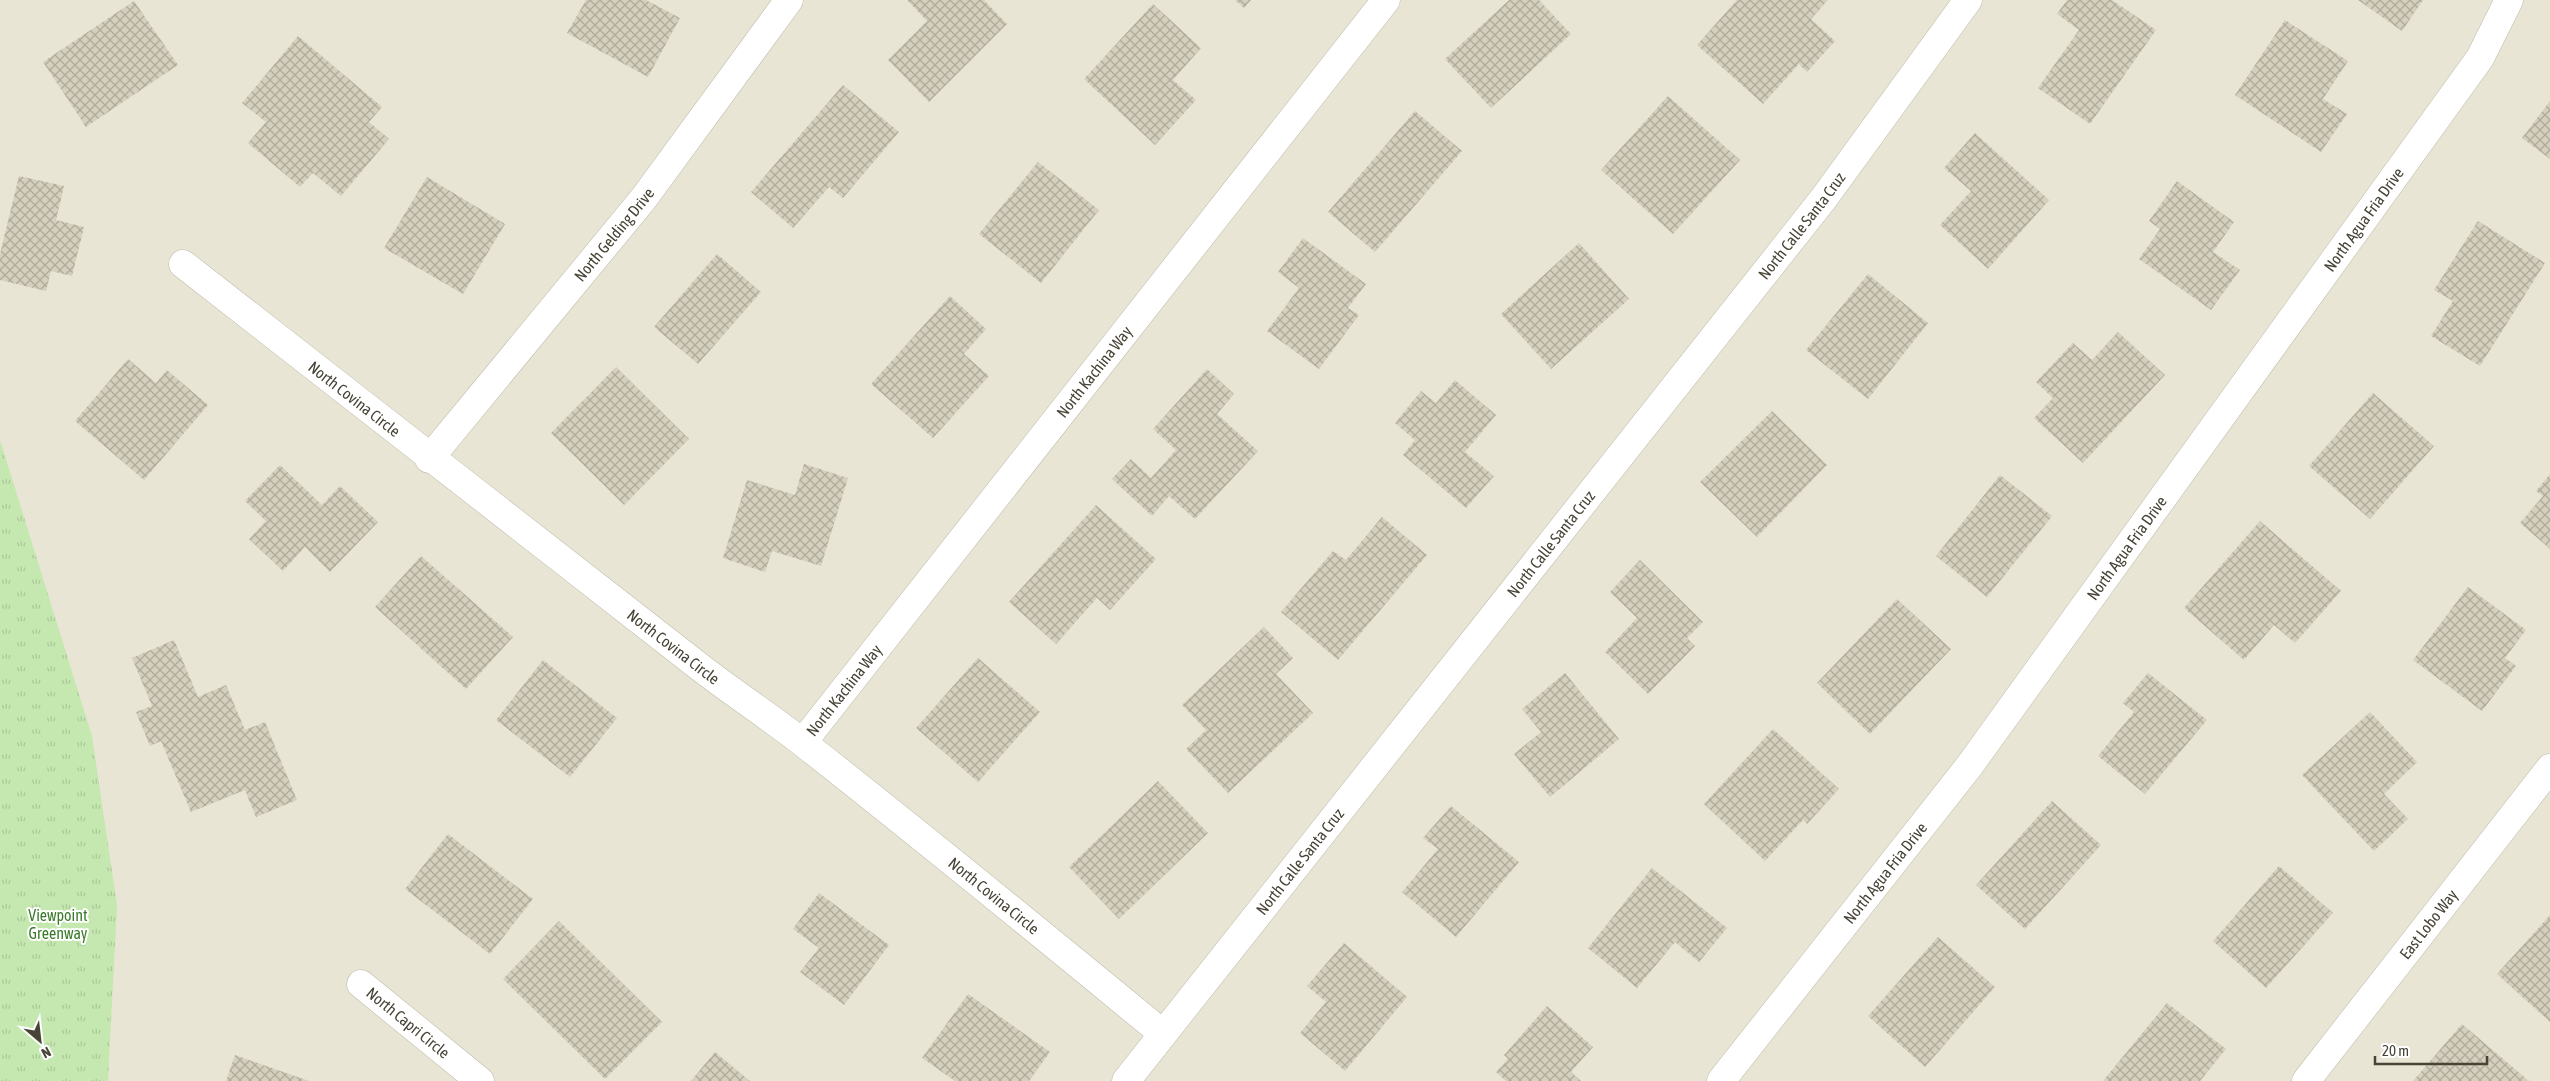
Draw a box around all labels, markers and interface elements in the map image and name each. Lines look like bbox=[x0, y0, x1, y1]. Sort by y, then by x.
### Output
street label: North Agua Fria Drive bbox=[2320, 164, 2407, 275]
street label: North Calle Santa Cruz bbox=[1754, 169, 1849, 283]
street label: North Gelding Drive bbox=[570, 184, 657, 285]
street label: North Kachina Way bbox=[1053, 322, 1136, 421]
street label: North Covina Circle bbox=[305, 357, 404, 440]
street label: North Calle Santa Cruz bbox=[1503, 487, 1598, 600]
street label: North Agua Fria Drive bbox=[2083, 493, 2170, 603]
street label: North Covina Circle bbox=[624, 605, 723, 688]
street label: North Kachina Way bbox=[802, 641, 886, 739]
street label: North Calle Santa Cruz bbox=[1252, 804, 1347, 918]
street label: North Agua Fria Drive bbox=[1840, 819, 1930, 927]
street label: North Covina Circle bbox=[945, 853, 1043, 938]
street label: East Lobo Way bbox=[2396, 885, 2462, 962]
park label: Viewpoint Greenway bbox=[28, 906, 88, 943]
street label: North Capri Circle bbox=[363, 983, 453, 1062]
north arrow bbox=[15, 1016, 65, 1066]
scale bar bbox=[2375, 1034, 2488, 1066]
text: 20 m bbox=[2382, 1042, 2409, 1059]
text: N bbox=[39, 1043, 54, 1061]

